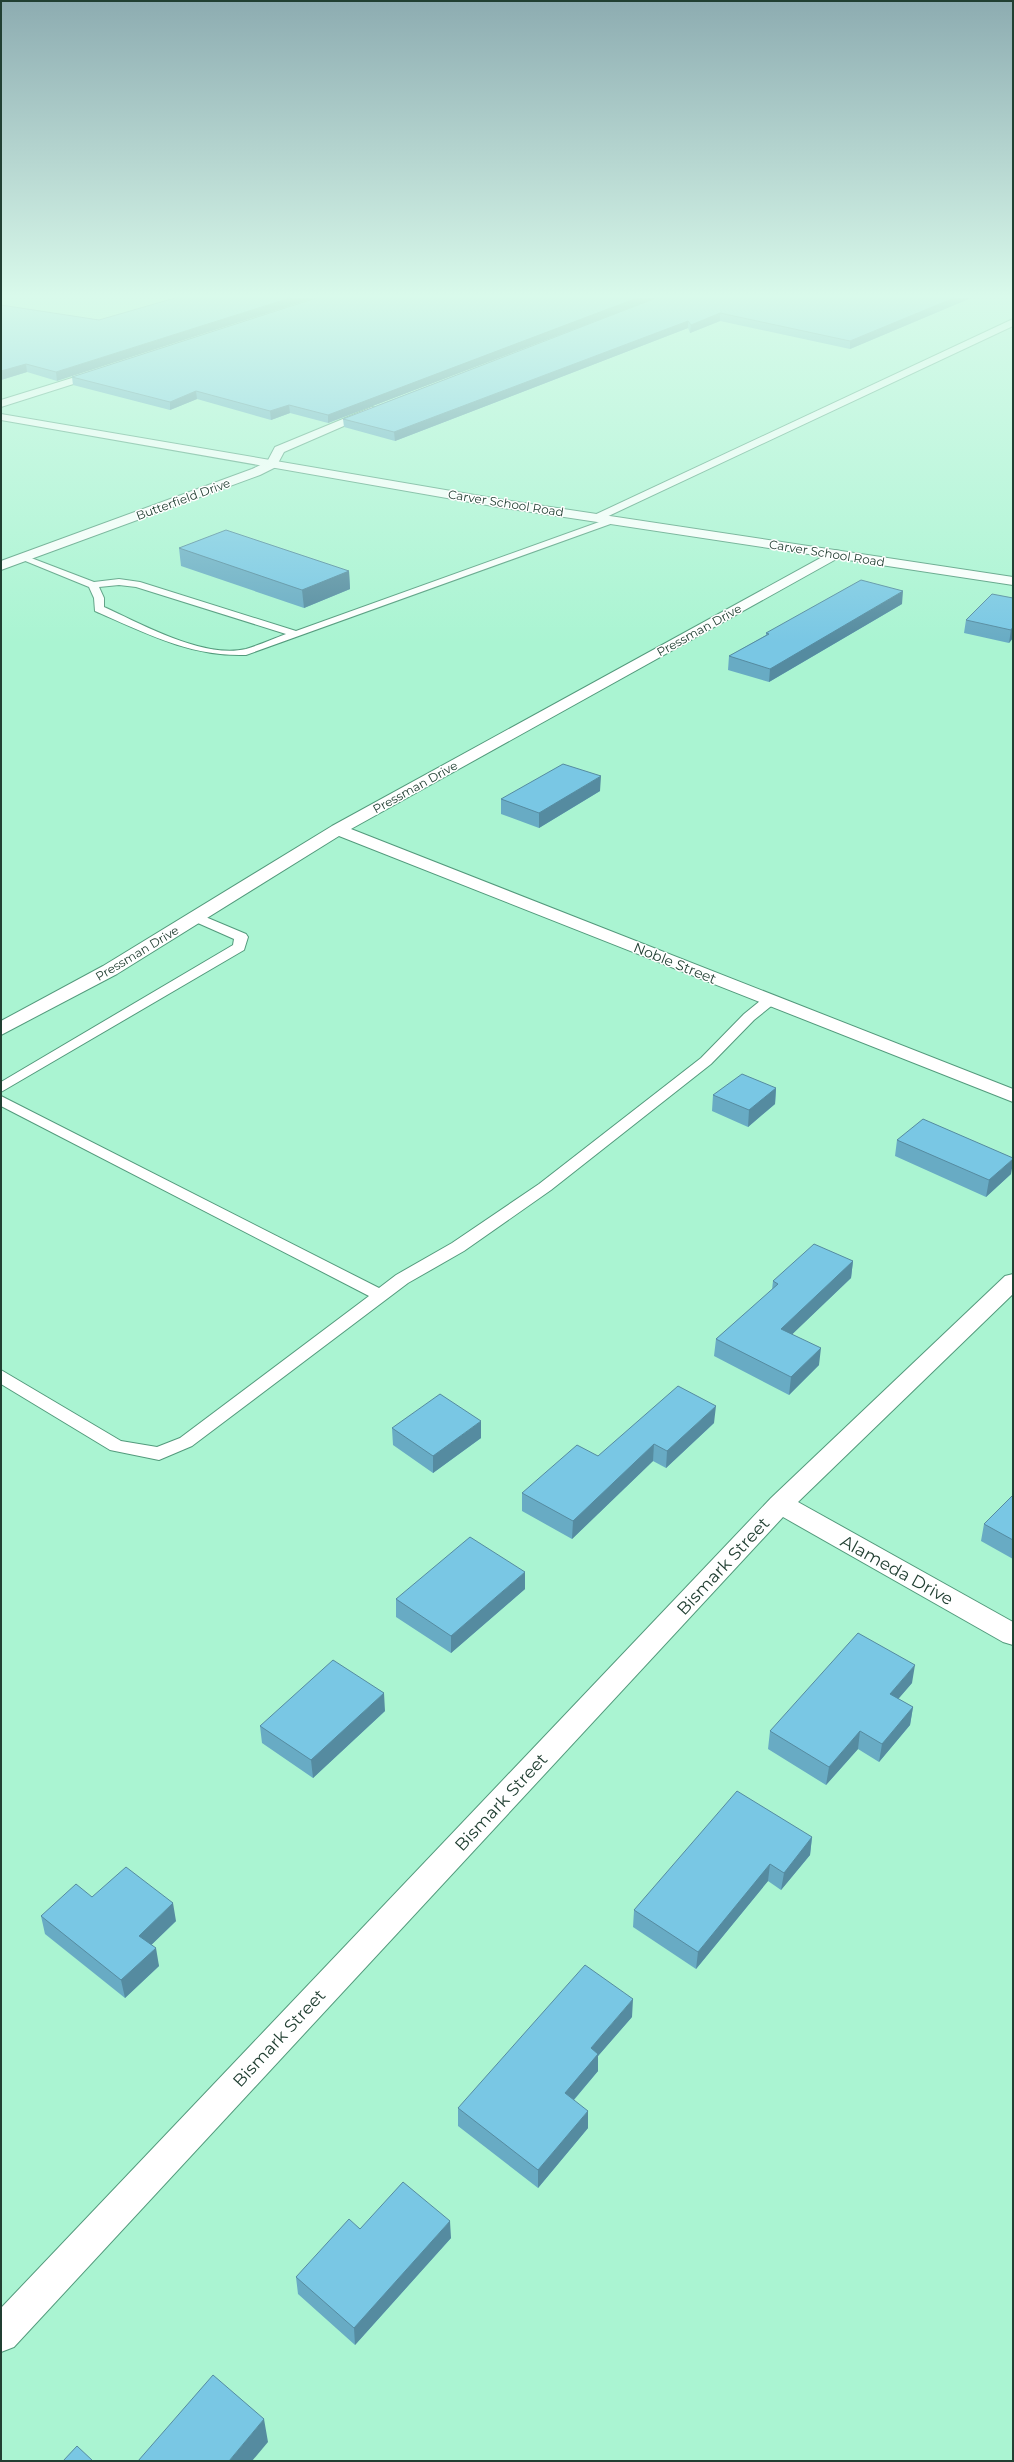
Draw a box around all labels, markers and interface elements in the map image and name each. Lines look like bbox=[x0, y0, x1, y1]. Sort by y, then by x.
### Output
street label: Butterfield Drive bbox=[134, 475, 232, 523]
street label: Carver School Road bbox=[447, 486, 565, 520]
street label: Carver School Road bbox=[768, 536, 886, 570]
street label: Pressman Drive bbox=[654, 601, 744, 659]
street label: Pressman Drive bbox=[370, 758, 460, 816]
street label: Pressman Drive bbox=[93, 922, 181, 984]
street label: Noble Street bbox=[631, 938, 719, 988]
street label: Bismark Street bbox=[673, 1513, 773, 1619]
street label: Alameda Drive bbox=[837, 1531, 957, 1609]
street label: Bismark Street bbox=[451, 1749, 551, 1855]
street label: Bismark Street bbox=[229, 1985, 329, 2091]

